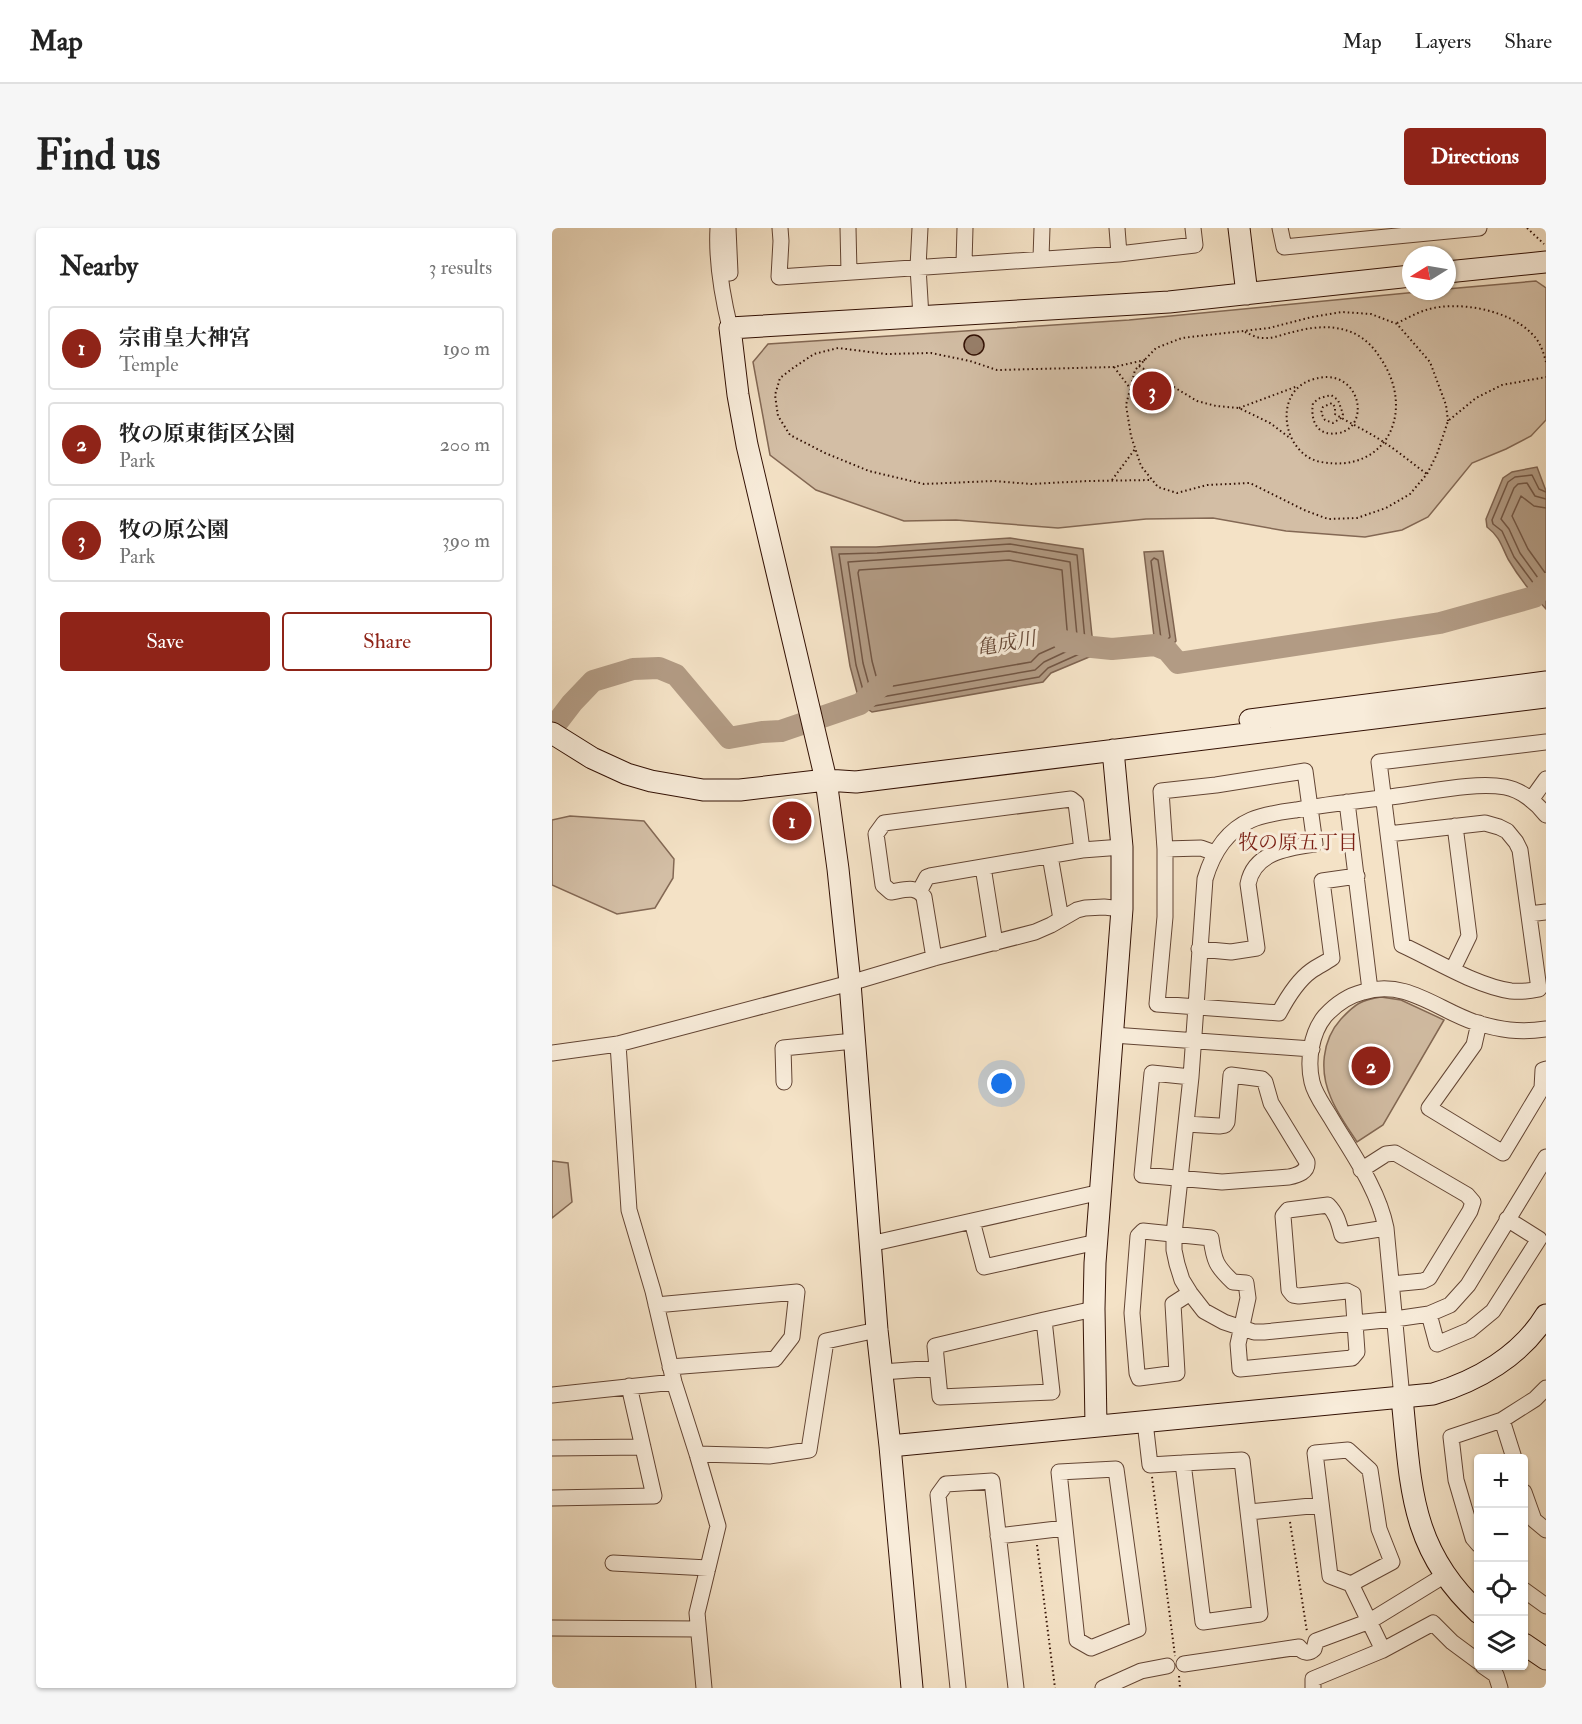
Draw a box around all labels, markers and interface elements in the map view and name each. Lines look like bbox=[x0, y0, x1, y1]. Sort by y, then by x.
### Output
text: Map bbox=[30, 24, 83, 59]
text: Map bbox=[1342, 28, 1382, 55]
text: Layers bbox=[1415, 28, 1471, 55]
text: Share bbox=[1504, 28, 1552, 55]
button: Directions bbox=[1404, 128, 1546, 185]
text: Find us bbox=[36, 130, 160, 182]
north arrow bbox=[1402, 246, 1456, 300]
text: Nearby bbox=[60, 251, 138, 283]
text: 3 results bbox=[429, 255, 492, 280]
text: 宗甫皇大神宮 bbox=[119, 324, 251, 352]
text: 1 bbox=[78, 336, 85, 361]
text: 190 m bbox=[443, 336, 490, 361]
text: Temple bbox=[119, 352, 179, 377]
pin: 3 bbox=[1132, 368, 1172, 414]
text: 牧の原東街区公園 bbox=[119, 420, 295, 448]
text: 2 bbox=[76, 432, 87, 457]
text: 200 m bbox=[440, 432, 490, 457]
text: Park bbox=[119, 448, 155, 473]
text: 牧の原公園 bbox=[119, 516, 229, 544]
text: 3 bbox=[78, 528, 85, 553]
text: 390 m bbox=[442, 528, 490, 553]
text: Park bbox=[119, 544, 155, 569]
button: Save bbox=[60, 612, 270, 671]
button: Share bbox=[282, 612, 492, 671]
water label: 亀成川 bbox=[974, 626, 1040, 661]
pin: 1 bbox=[772, 798, 812, 844]
district label: 牧の原五丁目 bbox=[1238, 830, 1358, 855]
pin: 2 bbox=[1352, 1044, 1390, 1088]
your location bbox=[987, 1069, 1016, 1098]
map controls bbox=[1474, 1454, 1528, 1670]
button: + bbox=[1474, 1454, 1528, 1508]
button: − bbox=[1474, 1508, 1528, 1562]
button: locate bbox=[1474, 1562, 1528, 1616]
button: layers bbox=[1474, 1616, 1528, 1670]

